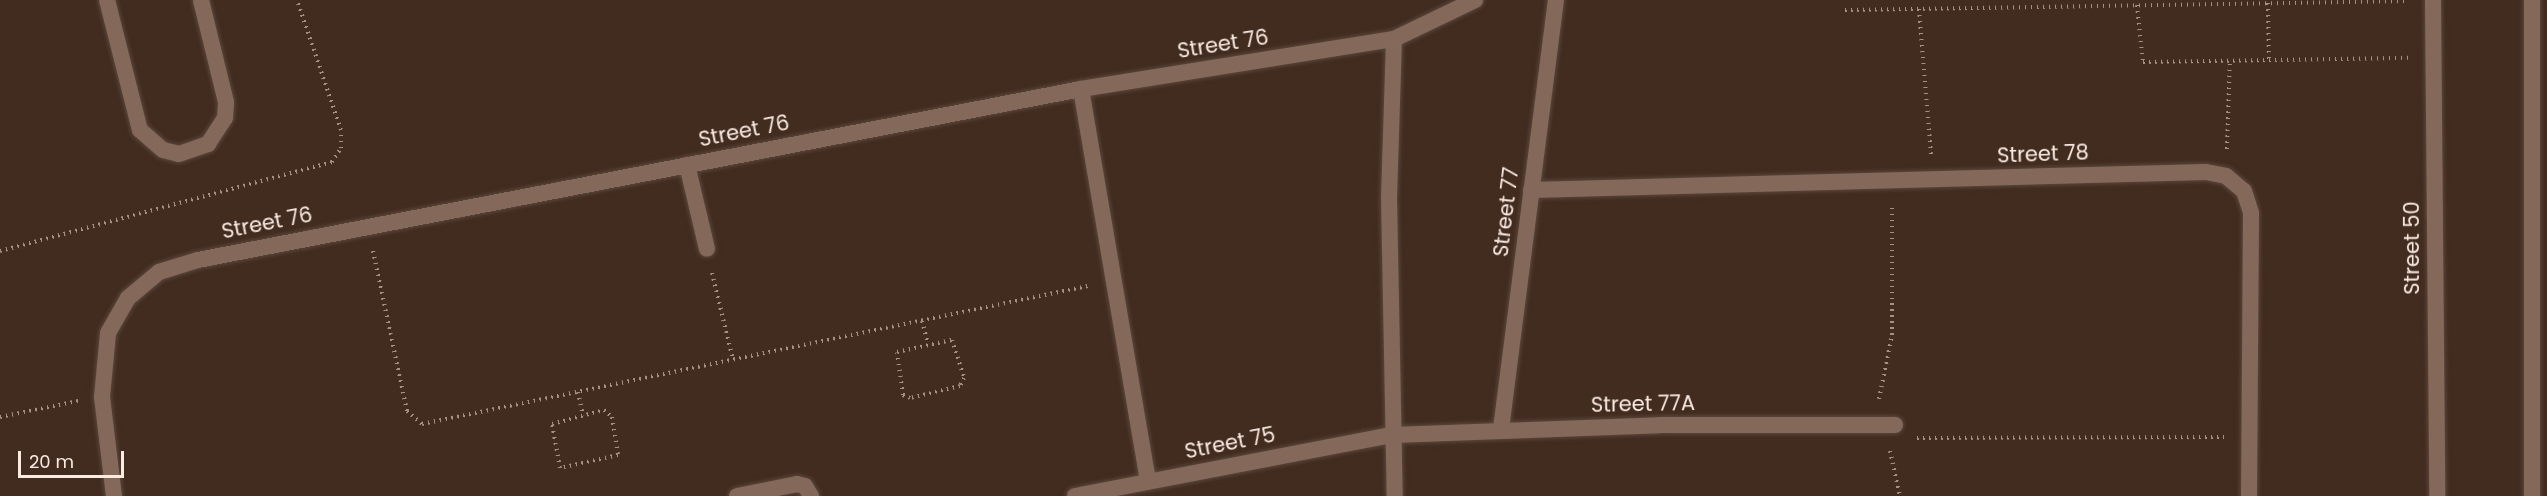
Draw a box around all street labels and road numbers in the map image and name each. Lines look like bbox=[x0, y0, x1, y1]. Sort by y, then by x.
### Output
street label: Street 76 bbox=[1176, 24, 1270, 64]
street label: Street 76 bbox=[696, 110, 792, 152]
street label: Street 78 bbox=[1997, 140, 2089, 168]
street label: Street 77 bbox=[1488, 166, 1524, 258]
street label: Street 50 bbox=[2399, 201, 2425, 295]
street label: Street 76 bbox=[219, 202, 315, 244]
street label: Street 77A bbox=[1591, 390, 1695, 418]
street label: Street 75 bbox=[1183, 422, 1277, 464]

